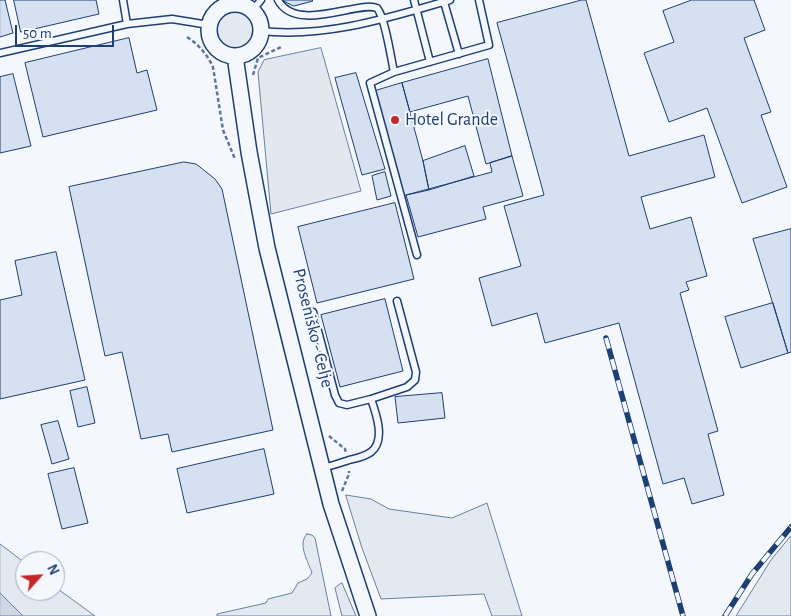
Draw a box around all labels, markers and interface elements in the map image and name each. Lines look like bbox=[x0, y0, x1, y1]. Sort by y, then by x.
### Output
scale bar bbox=[18, 15, 116, 47]
text: 50 m bbox=[23, 26, 52, 41]
place label: Hotel Grande bbox=[405, 109, 498, 131]
marker: Hotel Grande bbox=[389, 114, 401, 126]
street label: Proseniško - Celje bbox=[288, 266, 338, 390]
north arrow bbox=[15, 551, 65, 601]
text: N bbox=[44, 562, 61, 577]

